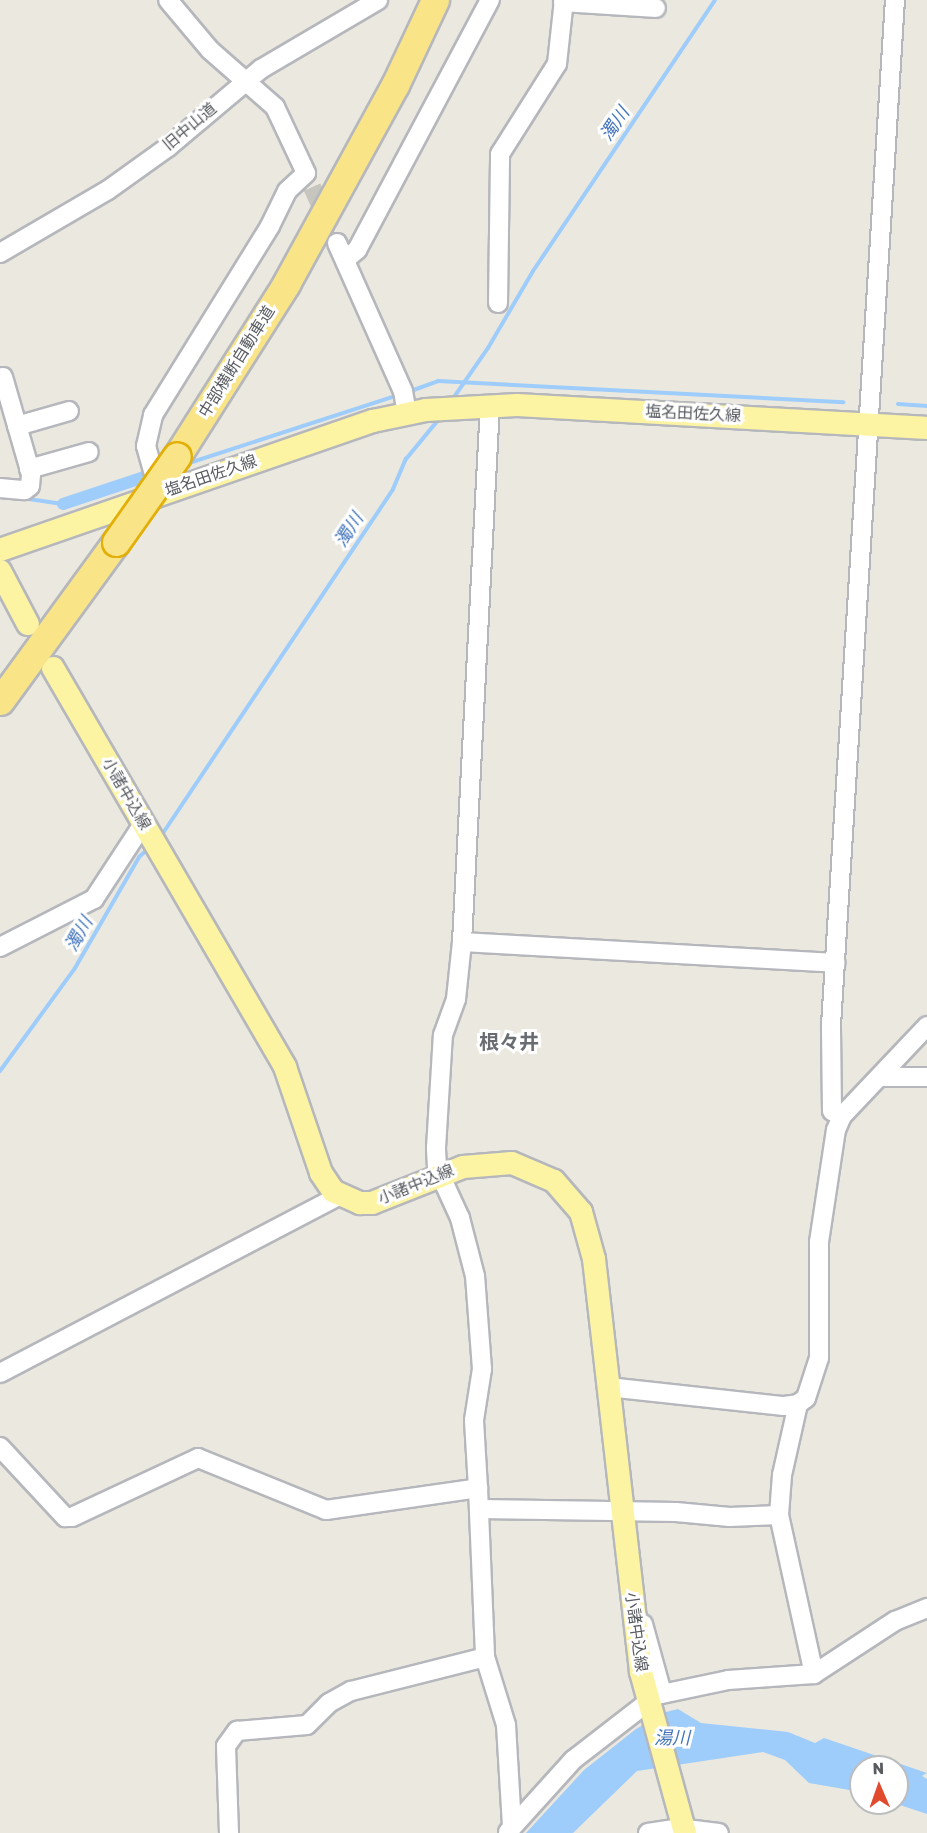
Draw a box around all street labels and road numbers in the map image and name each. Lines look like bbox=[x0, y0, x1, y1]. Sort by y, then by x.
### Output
street label: 旧中山道 bbox=[159, 99, 221, 155]
street label: 中部横断自動車道 bbox=[195, 303, 279, 421]
street label: 塩名田佐久線 bbox=[645, 402, 741, 426]
street label: 塩名田佐久線 bbox=[162, 451, 260, 501]
street label: 小諸中込線 bbox=[98, 755, 154, 833]
street label: 小諸中込線 bbox=[375, 1161, 457, 1209]
street label: 小諸中込線 bbox=[621, 1591, 651, 1673]

